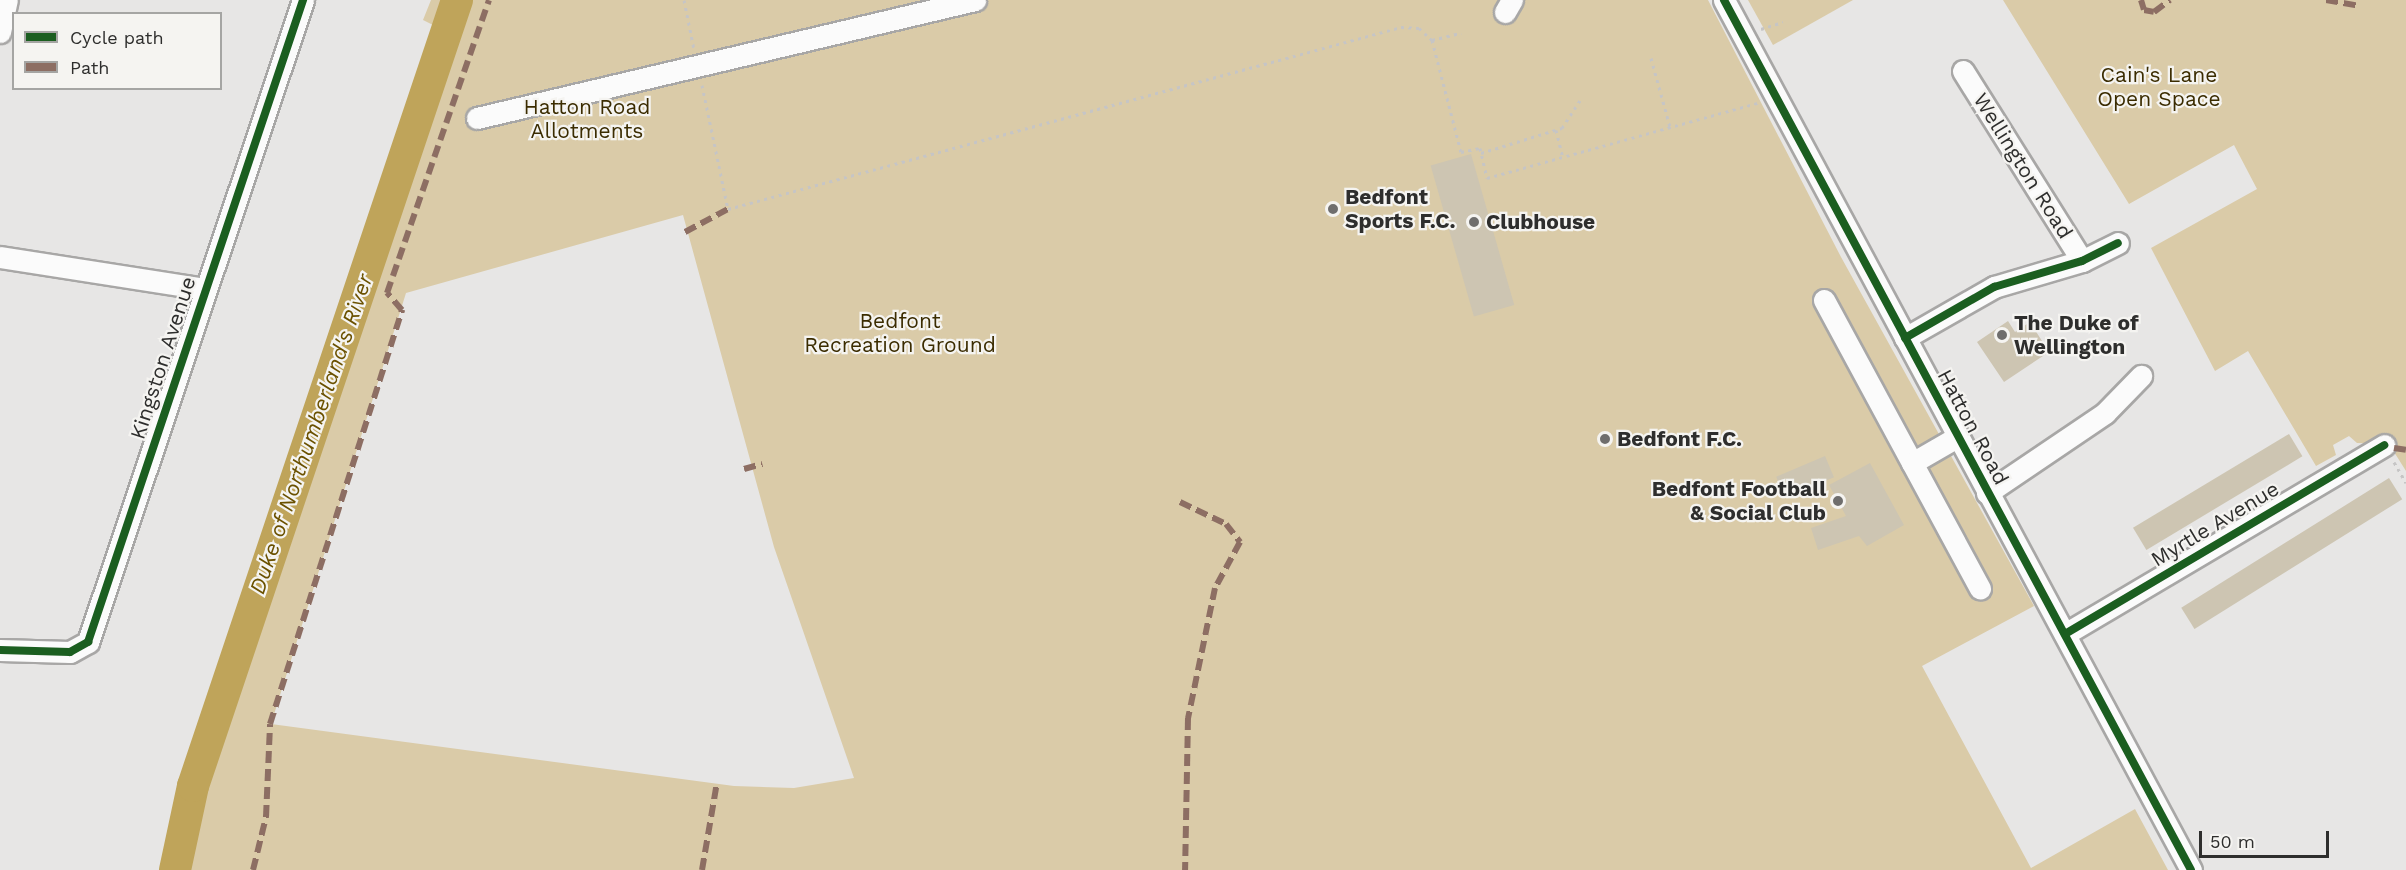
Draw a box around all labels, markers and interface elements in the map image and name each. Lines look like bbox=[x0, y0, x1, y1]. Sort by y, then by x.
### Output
legend bbox=[12, 12, 222, 90]
text: Cycle path bbox=[70, 27, 164, 48]
text: Path bbox=[70, 57, 110, 78]
park label: Cain's Lane Open Space bbox=[2097, 62, 2221, 112]
street label: Wellington Road bbox=[1968, 89, 2078, 243]
park label: Hatton Road Allotments bbox=[523, 94, 651, 144]
place label: Bedfont Sports F.C. bbox=[1345, 184, 1456, 234]
marker: Bedfont Sports F.C. bbox=[1326, 202, 1340, 216]
place label: Clubhouse bbox=[1486, 209, 1595, 235]
marker: Clubhouse bbox=[1467, 215, 1481, 229]
water label: Duke of Northumberland's River bbox=[244, 270, 378, 598]
street label: Kingston Avenue bbox=[125, 273, 201, 443]
park label: Bedfont Recreation Ground bbox=[804, 308, 996, 358]
place label: The Duke of Wellington bbox=[2014, 310, 2139, 360]
marker: The Duke of Wellington bbox=[1995, 328, 2009, 342]
street label: Hatton Road bbox=[1932, 365, 2014, 489]
place label: Bedfont F.C. bbox=[1617, 426, 1742, 452]
marker: Bedfont F.C. bbox=[1598, 432, 1612, 446]
place label: Bedfont Football & Social Club bbox=[1652, 476, 1826, 526]
street label: Myrtle Avenue bbox=[2146, 476, 2284, 572]
marker: Bedfont Football & Social Club bbox=[1831, 494, 1845, 508]
scale bar bbox=[2202, 819, 2332, 857]
text: 50 m bbox=[2210, 831, 2255, 852]

